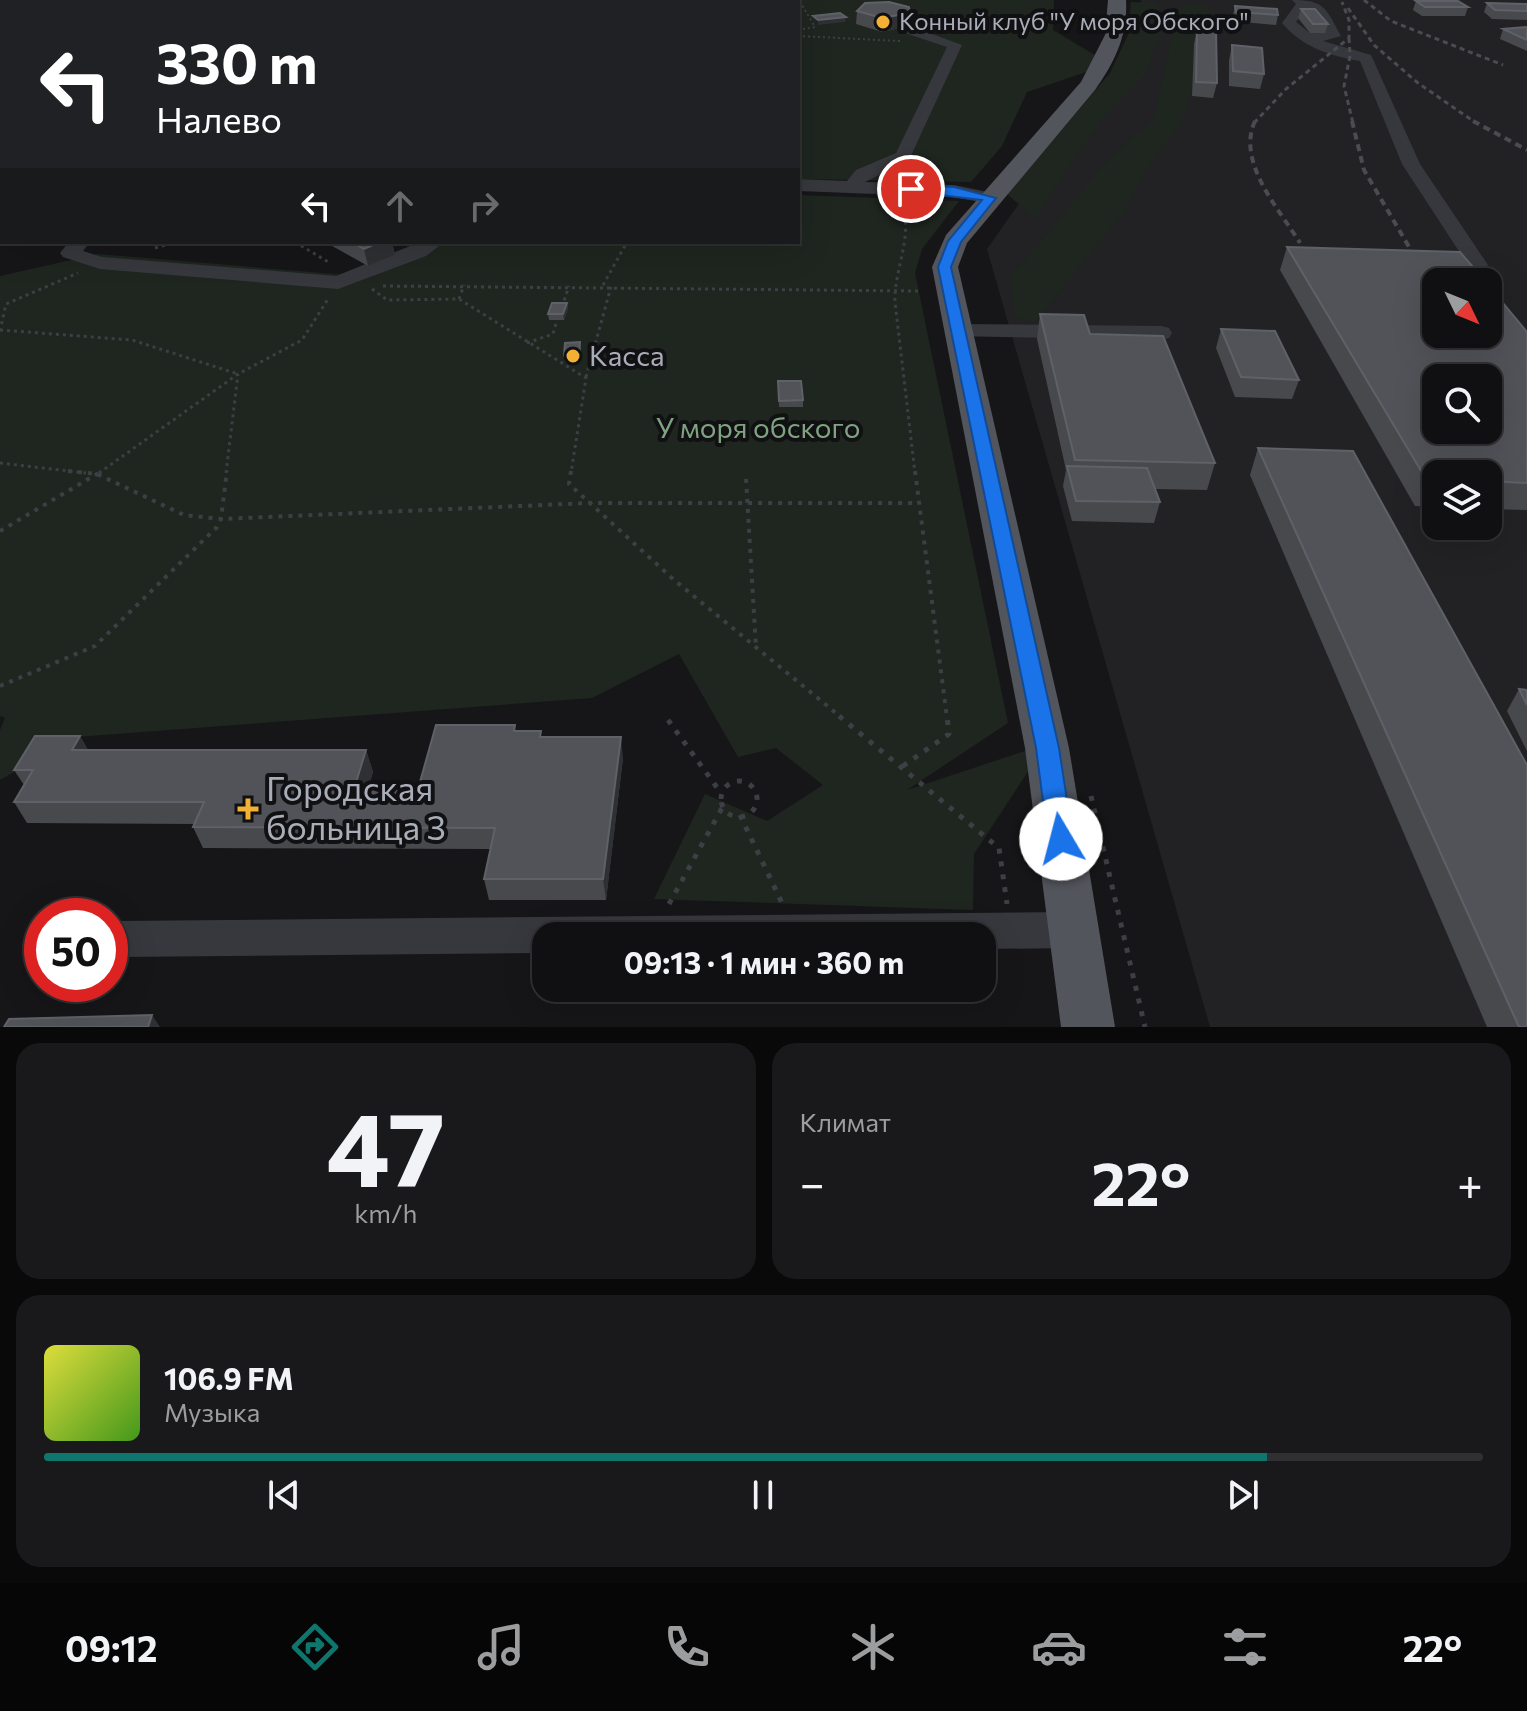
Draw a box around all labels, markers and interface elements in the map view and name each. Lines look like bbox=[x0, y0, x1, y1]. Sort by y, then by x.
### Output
place label: Конный клуб "У моря Обского" bbox=[899, 6, 1249, 35]
marker: Конный клуб "У моря Обского" bbox=[874, 13, 892, 31]
text: 330 m bbox=[156, 27, 318, 96]
icon: left bbox=[24, 32, 128, 136]
text: Налево bbox=[156, 96, 282, 140]
pin bbox=[877, 155, 945, 223]
icon: arrive bbox=[889, 167, 933, 211]
icon: left bbox=[294, 184, 338, 228]
icon: ahead bbox=[378, 184, 422, 228]
icon: right bbox=[462, 184, 506, 228]
north arrow bbox=[1422, 268, 1502, 348]
map controls bbox=[1422, 268, 1502, 540]
place label: Касса bbox=[589, 338, 665, 372]
marker: Касса bbox=[564, 347, 582, 365]
button: search bbox=[1422, 364, 1502, 444]
park label: У моря обского bbox=[656, 410, 860, 444]
button: layers bbox=[1422, 460, 1502, 540]
place label: Городская больница 3 bbox=[266, 766, 446, 847]
position arrow bbox=[1019, 797, 1103, 881]
marker: Городская больница 3 bbox=[237, 798, 259, 820]
speed limit sign: 50 bbox=[24, 898, 128, 1002]
text: 09:13 · 1 мин · 360 m bbox=[624, 943, 904, 980]
text: 47 bbox=[326, 1081, 445, 1208]
text: Климат bbox=[800, 1106, 891, 1137]
text: 22° bbox=[1091, 1145, 1190, 1218]
text: − bbox=[800, 1155, 825, 1209]
text: + bbox=[1457, 1155, 1483, 1209]
text: km/h bbox=[354, 1197, 417, 1228]
text: 106.9 FM bbox=[164, 1359, 294, 1396]
text: Музыка bbox=[164, 1396, 260, 1427]
icon: previous bbox=[262, 1473, 306, 1517]
icon: pause bbox=[741, 1473, 785, 1517]
icon: next bbox=[1221, 1473, 1265, 1517]
icon: directions bbox=[287, 1619, 343, 1675]
icon: music bbox=[473, 1619, 529, 1675]
icon: phone bbox=[659, 1619, 715, 1675]
icon: climate bbox=[845, 1619, 901, 1675]
icon: car bbox=[1031, 1619, 1087, 1675]
icon: filters bbox=[1217, 1619, 1273, 1675]
text: 09:12 bbox=[65, 1625, 157, 1669]
text: 22° bbox=[1403, 1625, 1462, 1669]

